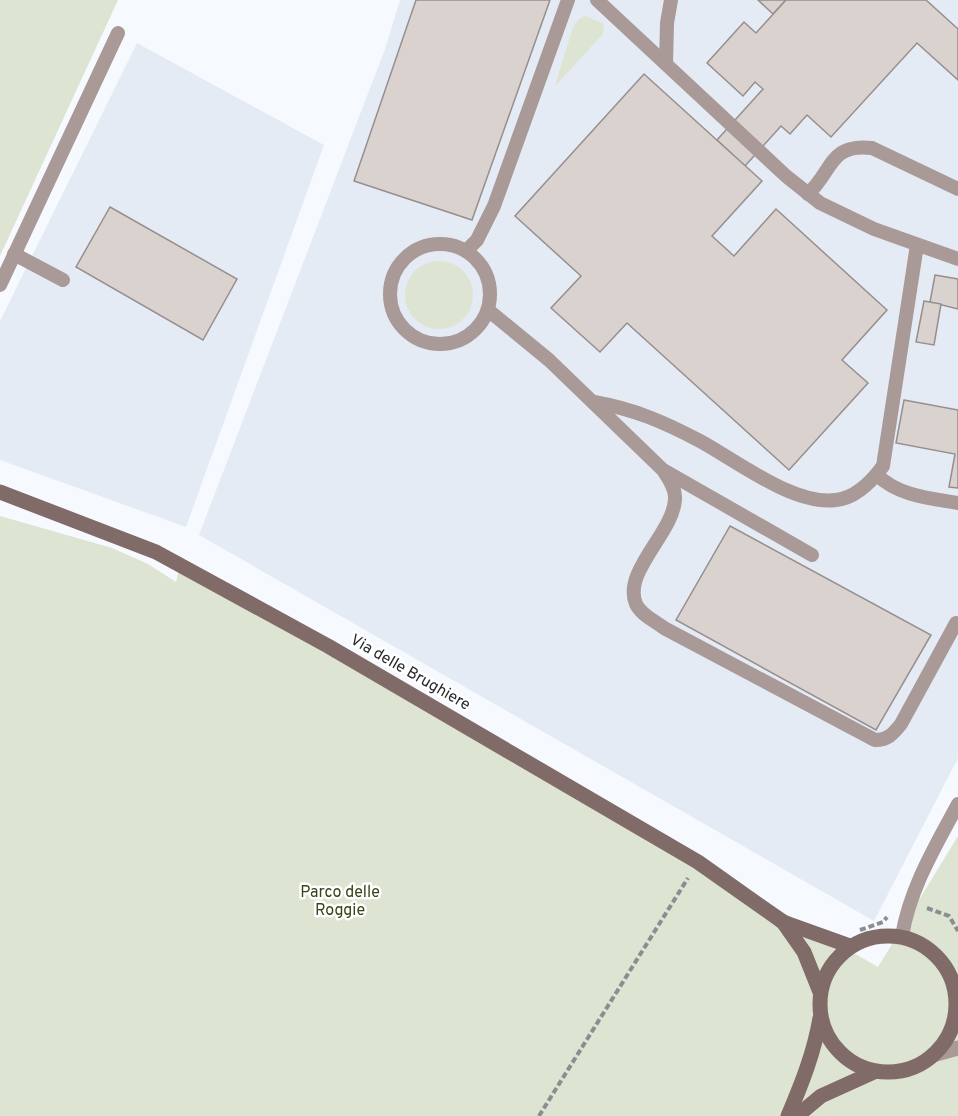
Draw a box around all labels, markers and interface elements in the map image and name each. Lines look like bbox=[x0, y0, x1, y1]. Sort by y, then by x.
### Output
street label: Via delle Brughiere bbox=[346, 630, 474, 716]
park label: Parco delle Roggie bbox=[300, 883, 380, 921]

